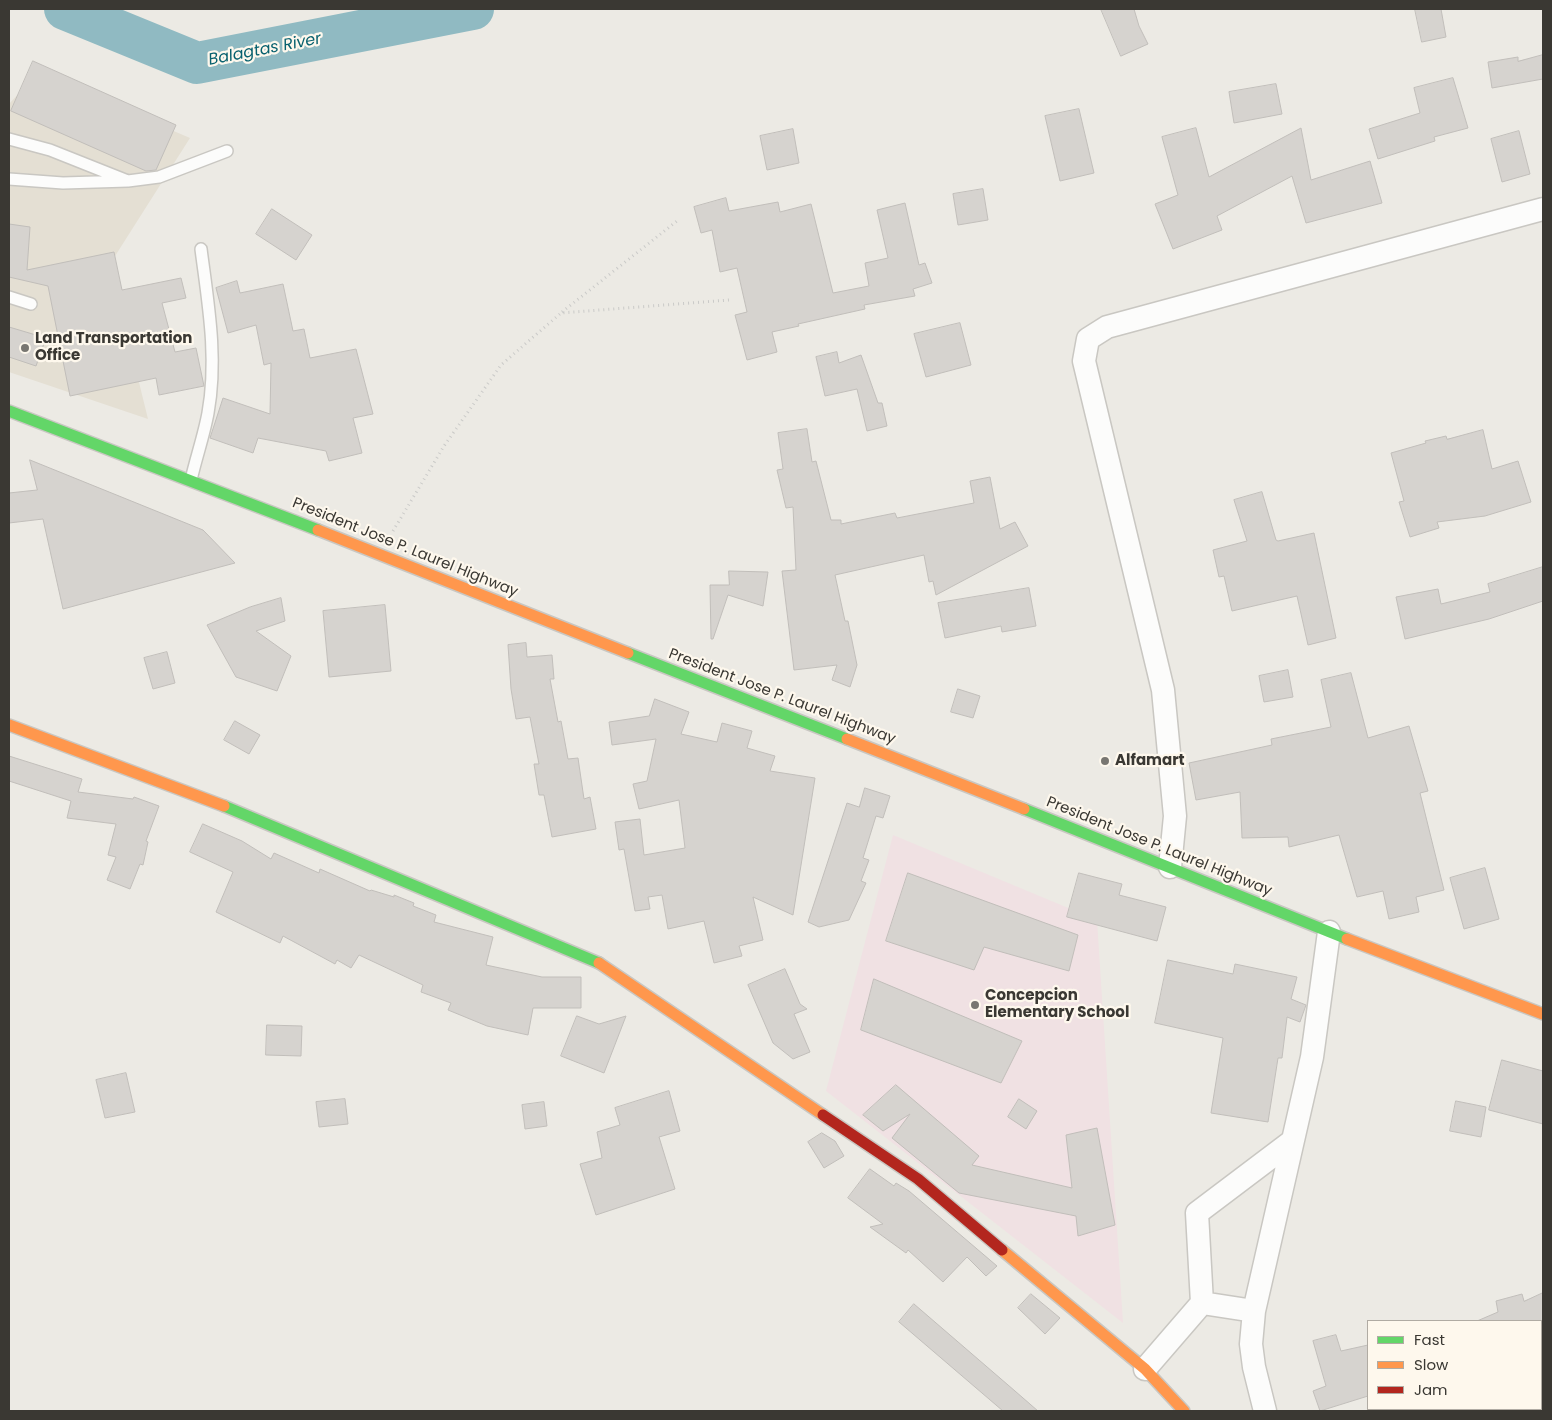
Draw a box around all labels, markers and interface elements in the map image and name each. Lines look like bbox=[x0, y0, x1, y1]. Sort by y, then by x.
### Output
water label: Balagtas River bbox=[207, 30, 323, 70]
place label: Land Transportation Office bbox=[35, 330, 192, 365]
marker: Land Transportation Office bbox=[19, 342, 31, 354]
street label: President Jose P. Laurel Highway bbox=[290, 494, 520, 602]
street label: President Jose P. Laurel Highway bbox=[666, 645, 898, 749]
place label: Alfamart bbox=[1115, 752, 1185, 770]
marker: Alfamart bbox=[1099, 755, 1111, 767]
street label: President Jose P. Laurel Highway bbox=[1044, 793, 1274, 901]
place label: Concepcion Elementary School bbox=[985, 987, 1129, 1022]
marker: Concepcion Elementary School bbox=[969, 999, 981, 1011]
legend bbox=[1367, 1320, 1542, 1410]
text: Fast bbox=[1414, 1329, 1445, 1350]
text: Slow bbox=[1414, 1354, 1448, 1375]
text: Jam bbox=[1414, 1379, 1448, 1400]

